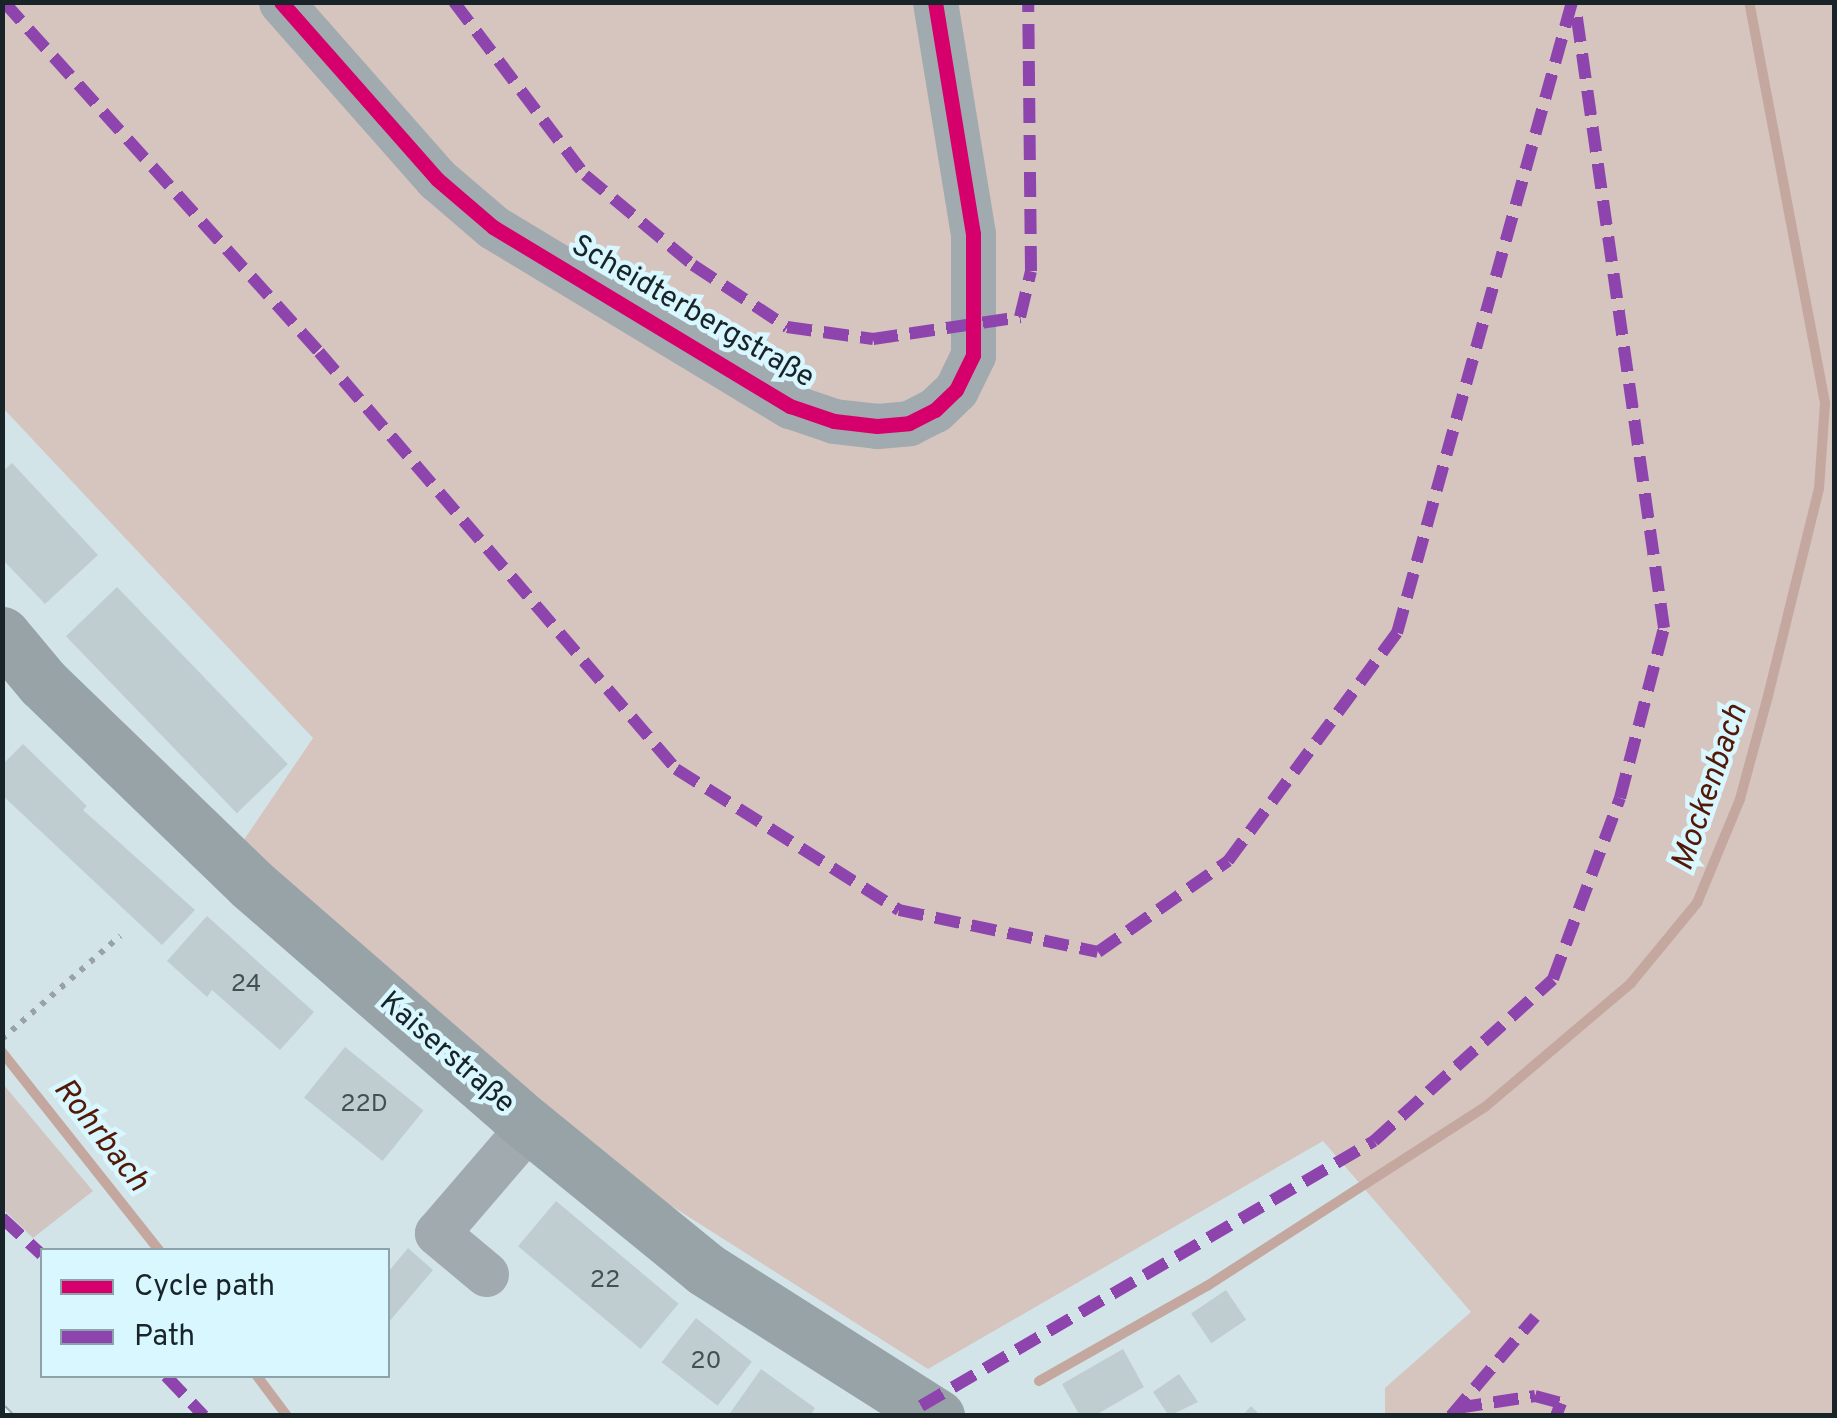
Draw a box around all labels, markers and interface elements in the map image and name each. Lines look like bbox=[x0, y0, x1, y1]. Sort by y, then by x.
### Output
street label: Scheidterbergstraße bbox=[564, 229, 820, 397]
water label: Mockenbach bbox=[1665, 700, 1757, 876]
house number: 24 bbox=[231, 970, 261, 1000]
street label: Kaiserstraße bbox=[371, 985, 521, 1123]
water label: Rohrbach bbox=[44, 1072, 156, 1200]
house number: 22D bbox=[340, 1090, 388, 1120]
legend bbox=[40, 1248, 390, 1378]
house number: 22 bbox=[590, 1266, 620, 1296]
text: Cycle path bbox=[134, 1269, 275, 1306]
text: Path bbox=[134, 1319, 195, 1356]
house number: 20 bbox=[690, 1347, 722, 1377]

